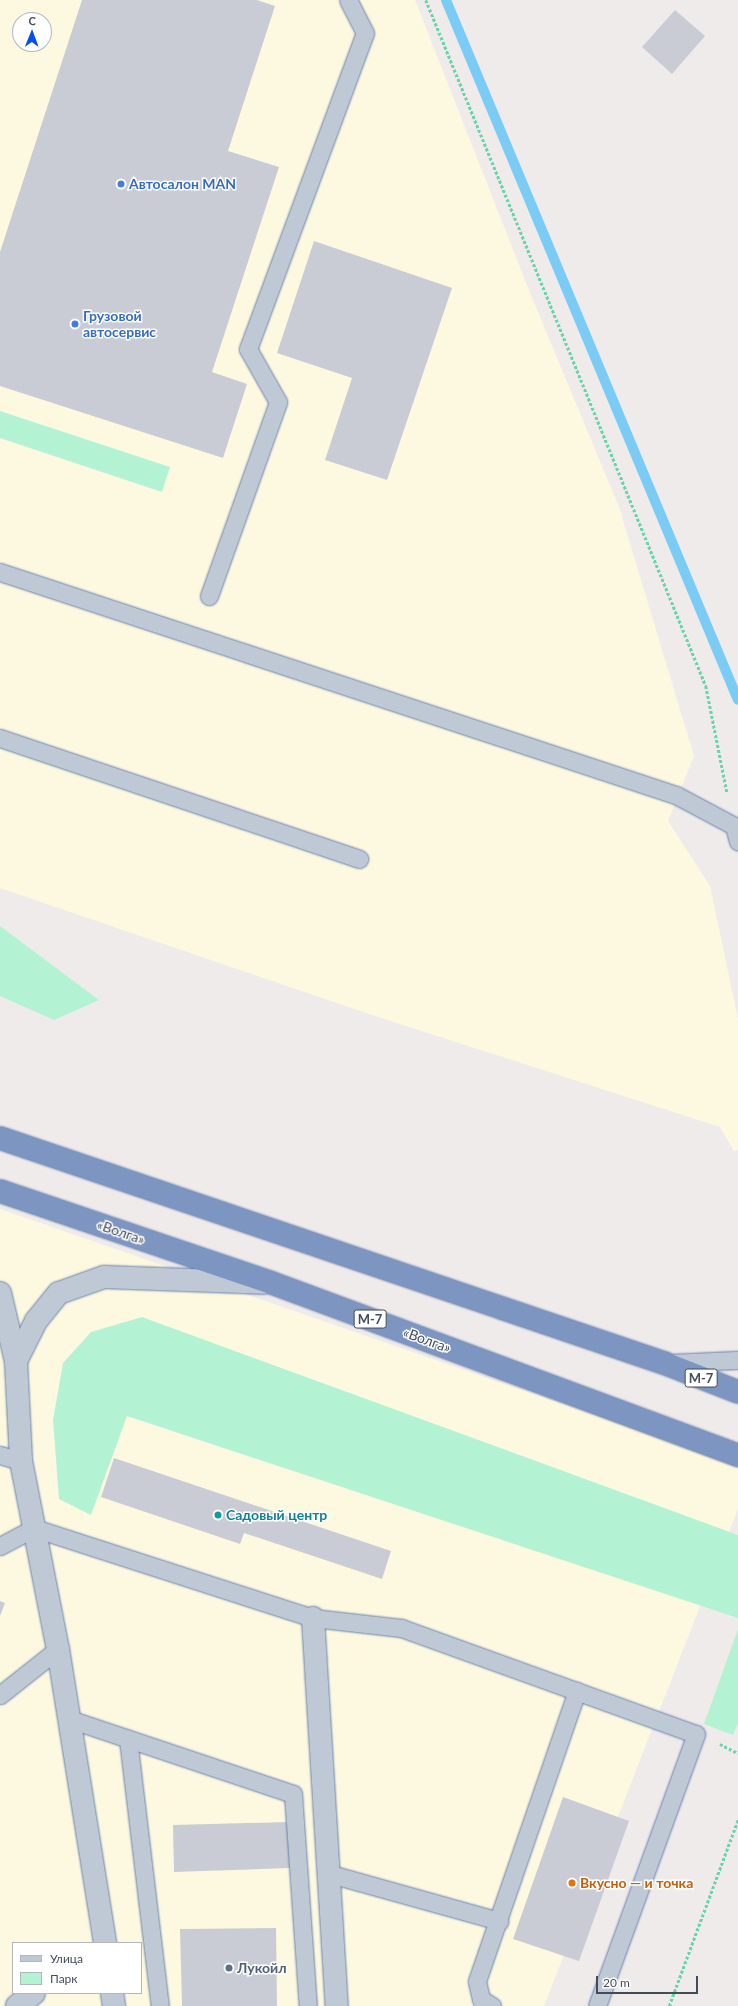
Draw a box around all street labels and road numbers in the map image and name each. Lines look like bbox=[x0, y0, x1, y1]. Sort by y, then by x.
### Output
street label: «Волга» bbox=[95, 1216, 147, 1248]
road number: М-7 bbox=[353, 1308, 387, 1330]
street label: «Волга» bbox=[401, 1324, 453, 1356]
road number: М-7 bbox=[684, 1367, 718, 1389]

